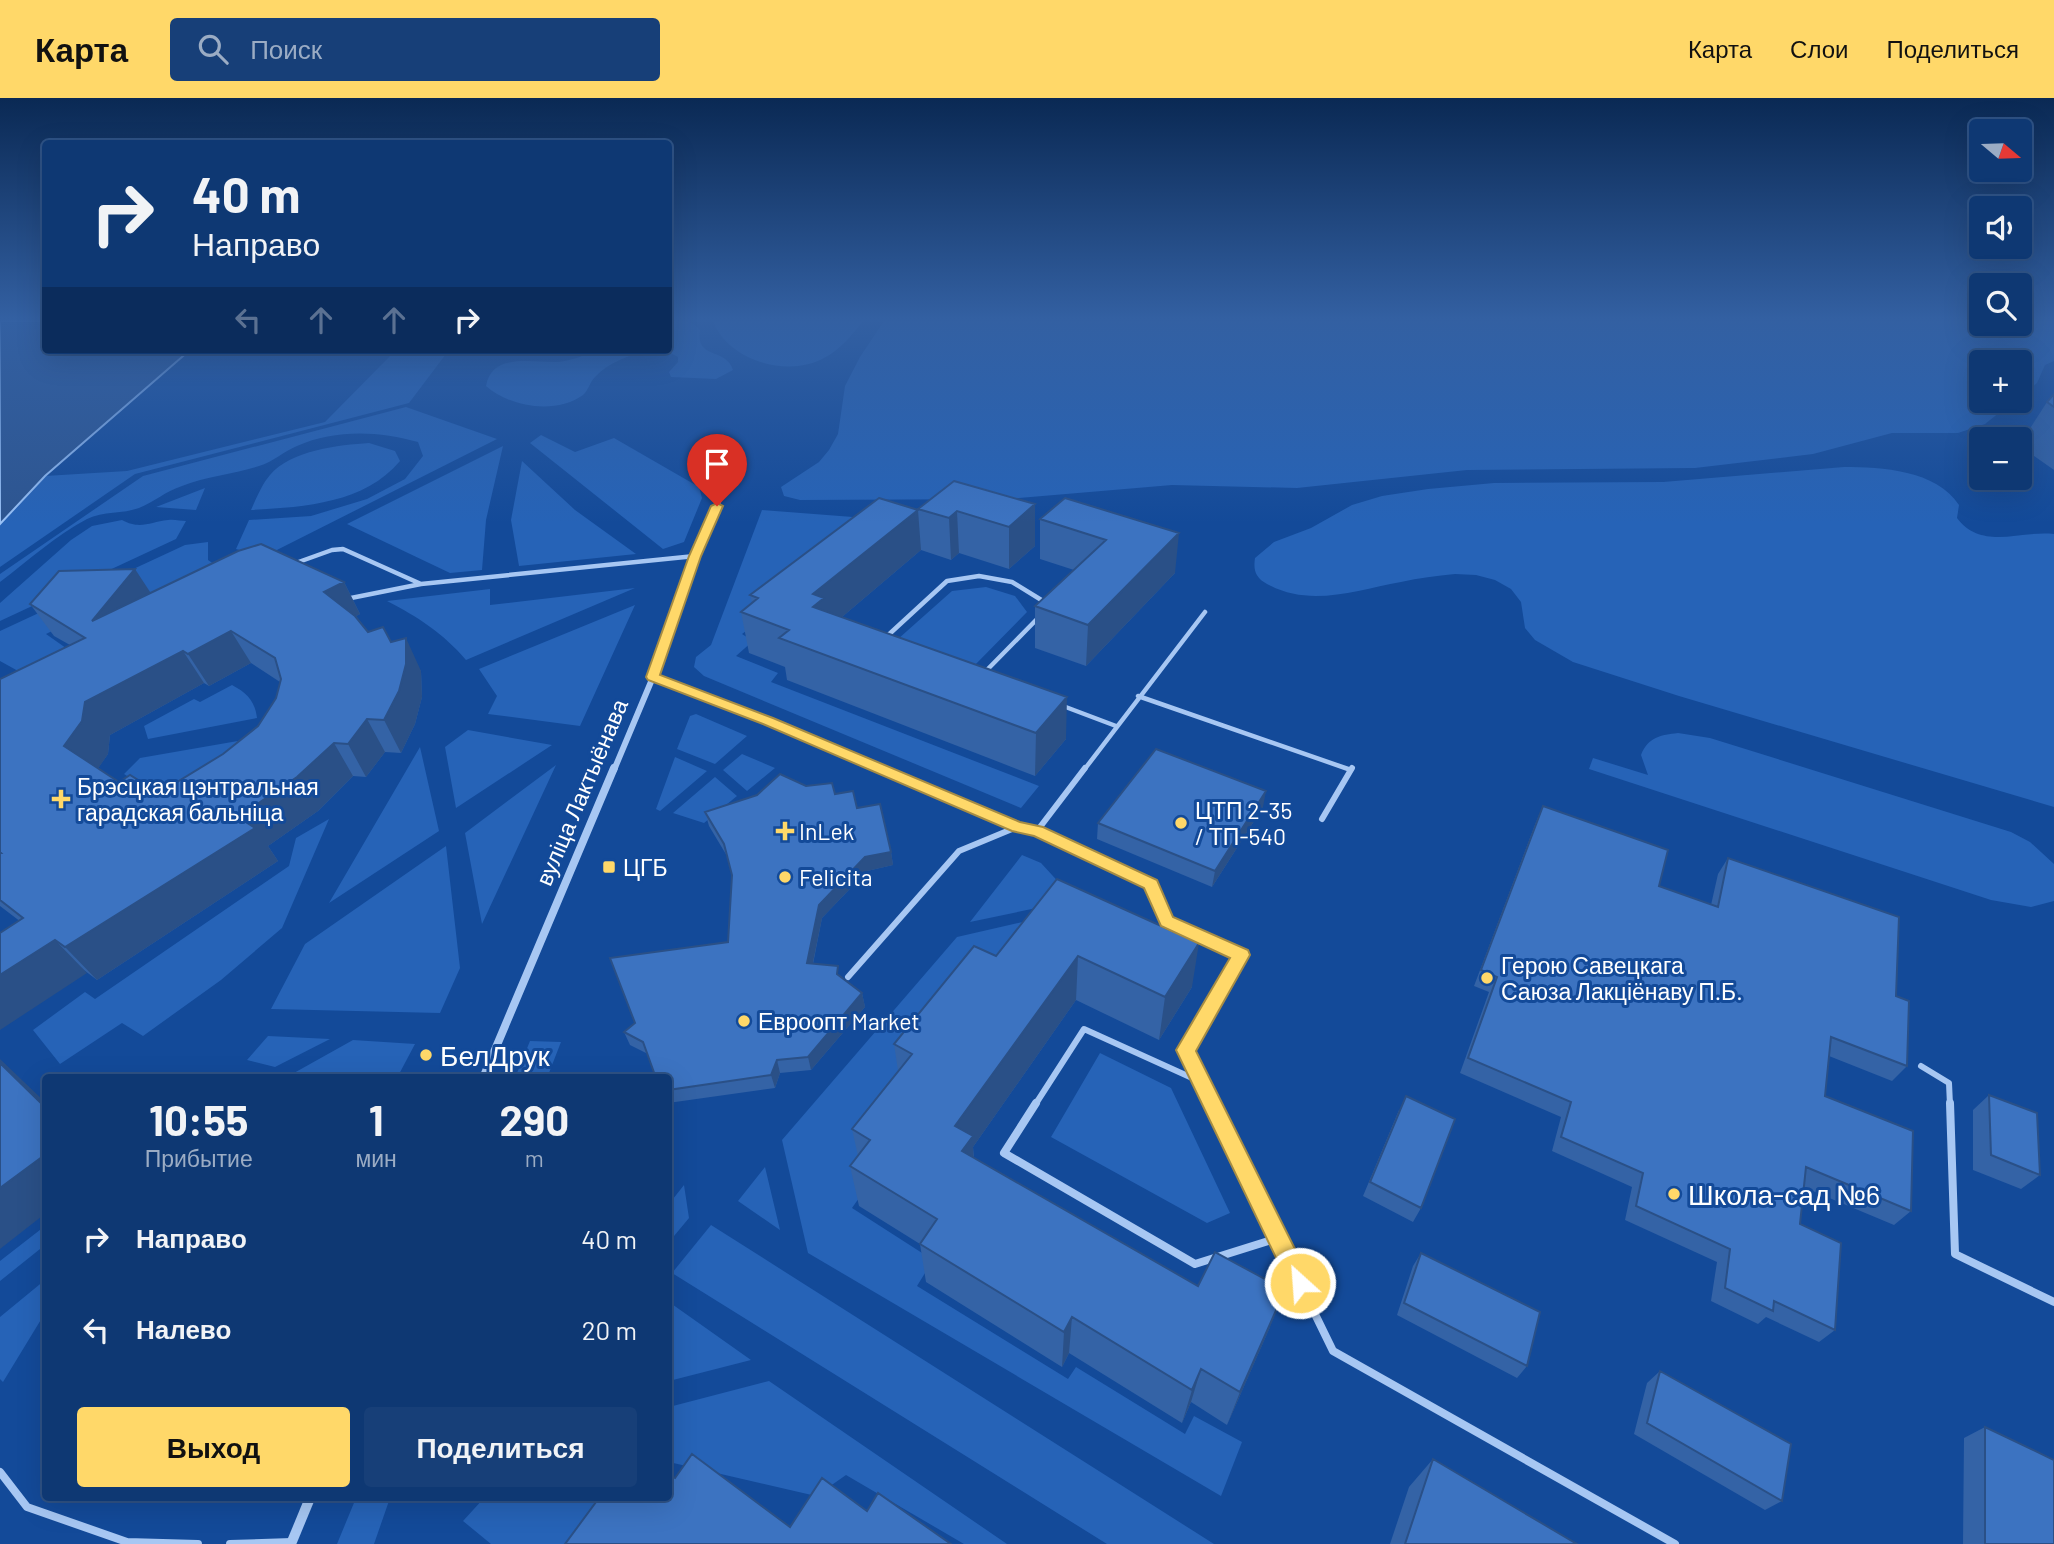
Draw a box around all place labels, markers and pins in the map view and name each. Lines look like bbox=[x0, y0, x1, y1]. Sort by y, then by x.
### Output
pin bbox=[687, 434, 747, 506]
place label: Брэсцкая цэнтральная гарадская бальніца bbox=[77, 772, 319, 826]
marker: Брэсцкая цэнтральная гарадская бальніца bbox=[51, 789, 71, 809]
place label: ЦТП 2-35 / ТП-540 bbox=[1195, 796, 1292, 850]
marker: ЦТП 2-35 / ТП-540 bbox=[1173, 815, 1189, 831]
place label: InLek bbox=[799, 817, 854, 845]
marker: InLek bbox=[777, 823, 793, 839]
place label: ЦГБ bbox=[623, 853, 668, 881]
marker: ЦГБ bbox=[601, 859, 617, 875]
place label: Felicita bbox=[799, 863, 873, 891]
marker: Felicita bbox=[777, 869, 793, 885]
place label: Герою Савецкага Саюза Лакціёнаву П.Б. bbox=[1501, 951, 1743, 1005]
marker: Герою Савецкага Саюза Лакціёнаву П.Б. bbox=[1479, 970, 1495, 986]
place label: Евроопт Market bbox=[758, 1007, 920, 1035]
marker: Евроопт Market bbox=[736, 1013, 752, 1029]
place label: БелДрук bbox=[440, 1038, 551, 1072]
marker: БелДрук bbox=[418, 1047, 434, 1063]
place label: Школа-сад №6 bbox=[1688, 1177, 1880, 1211]
marker: Школа-сад №6 bbox=[1666, 1186, 1682, 1202]

